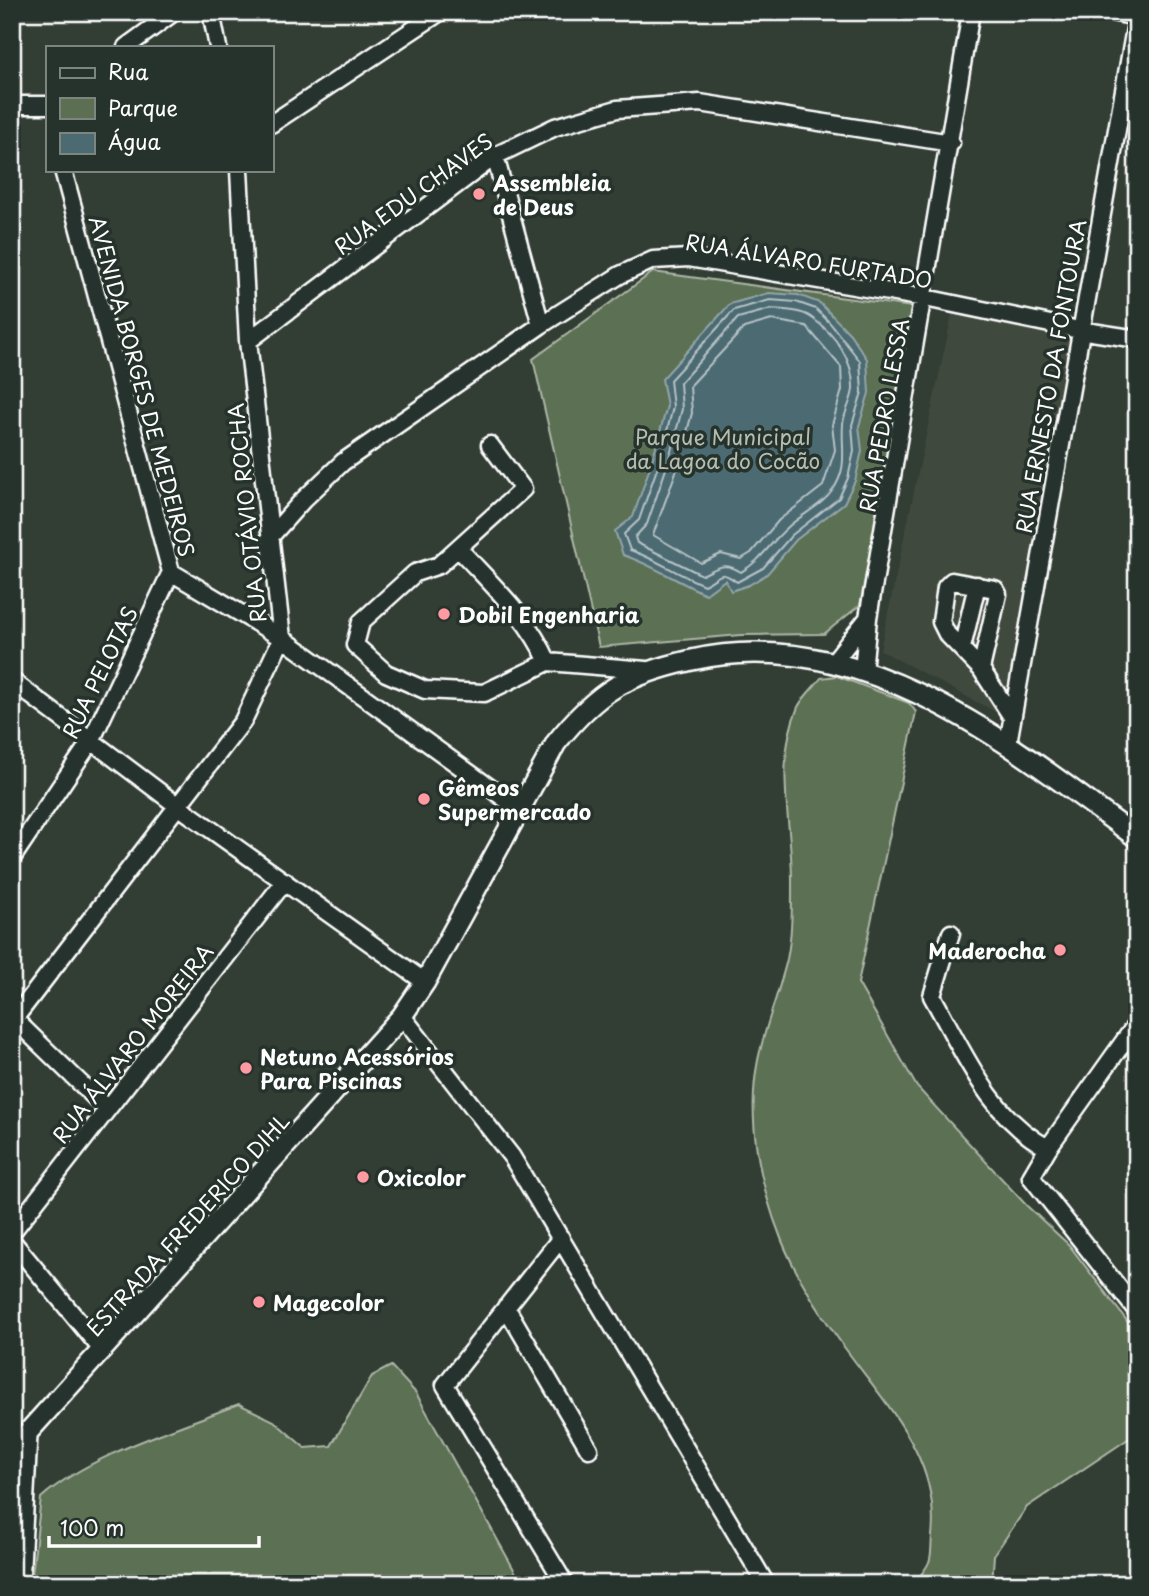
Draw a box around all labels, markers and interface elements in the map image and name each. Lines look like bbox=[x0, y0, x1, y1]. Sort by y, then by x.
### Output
legend bbox=[46, 46, 273, 172]
text: Rua bbox=[108, 55, 149, 87]
text: Parque bbox=[108, 91, 178, 123]
street label: RUA EDU CHAVES bbox=[327, 124, 499, 262]
text: Água bbox=[108, 125, 161, 157]
place label: Assembleia de Deus bbox=[492, 166, 612, 222]
marker: Assembleia de Deus bbox=[471, 186, 487, 202]
street label: AVENIDA BORGES DE MEDEIROS bbox=[82, 212, 204, 560]
street label: RUA ERNESTO DA FONTOURA bbox=[1007, 216, 1093, 536]
street label: RUA ÁLVARO FURTADO bbox=[683, 225, 935, 295]
street label: RUA PEDRO LESSA bbox=[850, 315, 916, 515]
street label: RUA OTÁVIO ROCHA bbox=[219, 402, 273, 624]
park label: Parque Municipal da Lagoa do Cocão bbox=[626, 420, 820, 476]
place label: Dobil Engenharia bbox=[458, 598, 640, 630]
street label: RUA PELOTAS bbox=[53, 601, 145, 743]
marker: Dobil Engenharia bbox=[436, 606, 452, 622]
place label: Gêmeos Supermercado bbox=[438, 771, 591, 827]
marker: Gêmeos Supermercado bbox=[416, 791, 432, 807]
place label: Maderocha bbox=[928, 934, 1046, 966]
street label: RUA ÁLVARO MOREIRA bbox=[44, 936, 220, 1150]
marker: Maderocha bbox=[1052, 942, 1068, 958]
place label: Netuno Acessórios Para Piscinas bbox=[260, 1040, 454, 1096]
marker: Netuno Acessórios Para Piscinas bbox=[238, 1060, 254, 1076]
street label: ESTRADA FREDERICO DIHL bbox=[78, 1105, 296, 1343]
place label: Oxicolor bbox=[377, 1161, 466, 1193]
marker: Oxicolor bbox=[355, 1169, 371, 1185]
place label: Magecolor bbox=[273, 1286, 384, 1318]
marker: Magecolor bbox=[251, 1294, 267, 1310]
scale bar bbox=[49, 1505, 259, 1549]
text: 100 m bbox=[60, 1511, 124, 1543]

